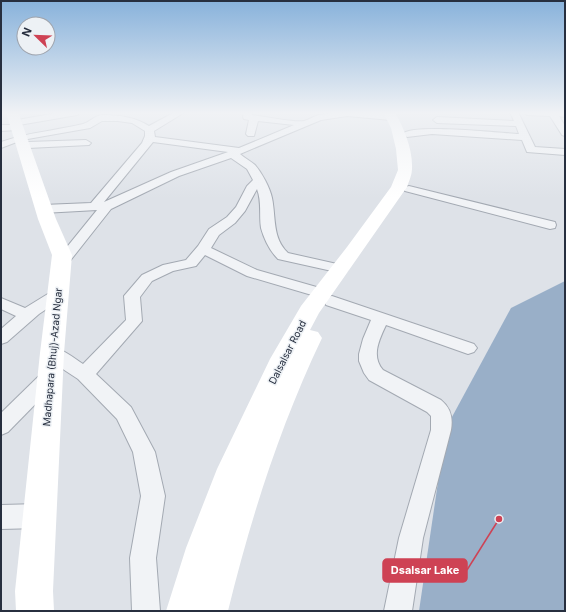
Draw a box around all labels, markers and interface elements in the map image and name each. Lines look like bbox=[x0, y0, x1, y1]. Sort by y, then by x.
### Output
north arrow bbox=[16, 16, 56, 56]
text: N bbox=[19, 25, 35, 39]
street label: Madhapara (Bhuj)-Azad Ngar bbox=[40, 287, 64, 427]
street label: Dalsalsar Road bbox=[266, 318, 308, 386]
callout: Dsalsar Lake bbox=[383, 559, 467, 582]
text: Dsalsar Lake bbox=[391, 563, 460, 577]

